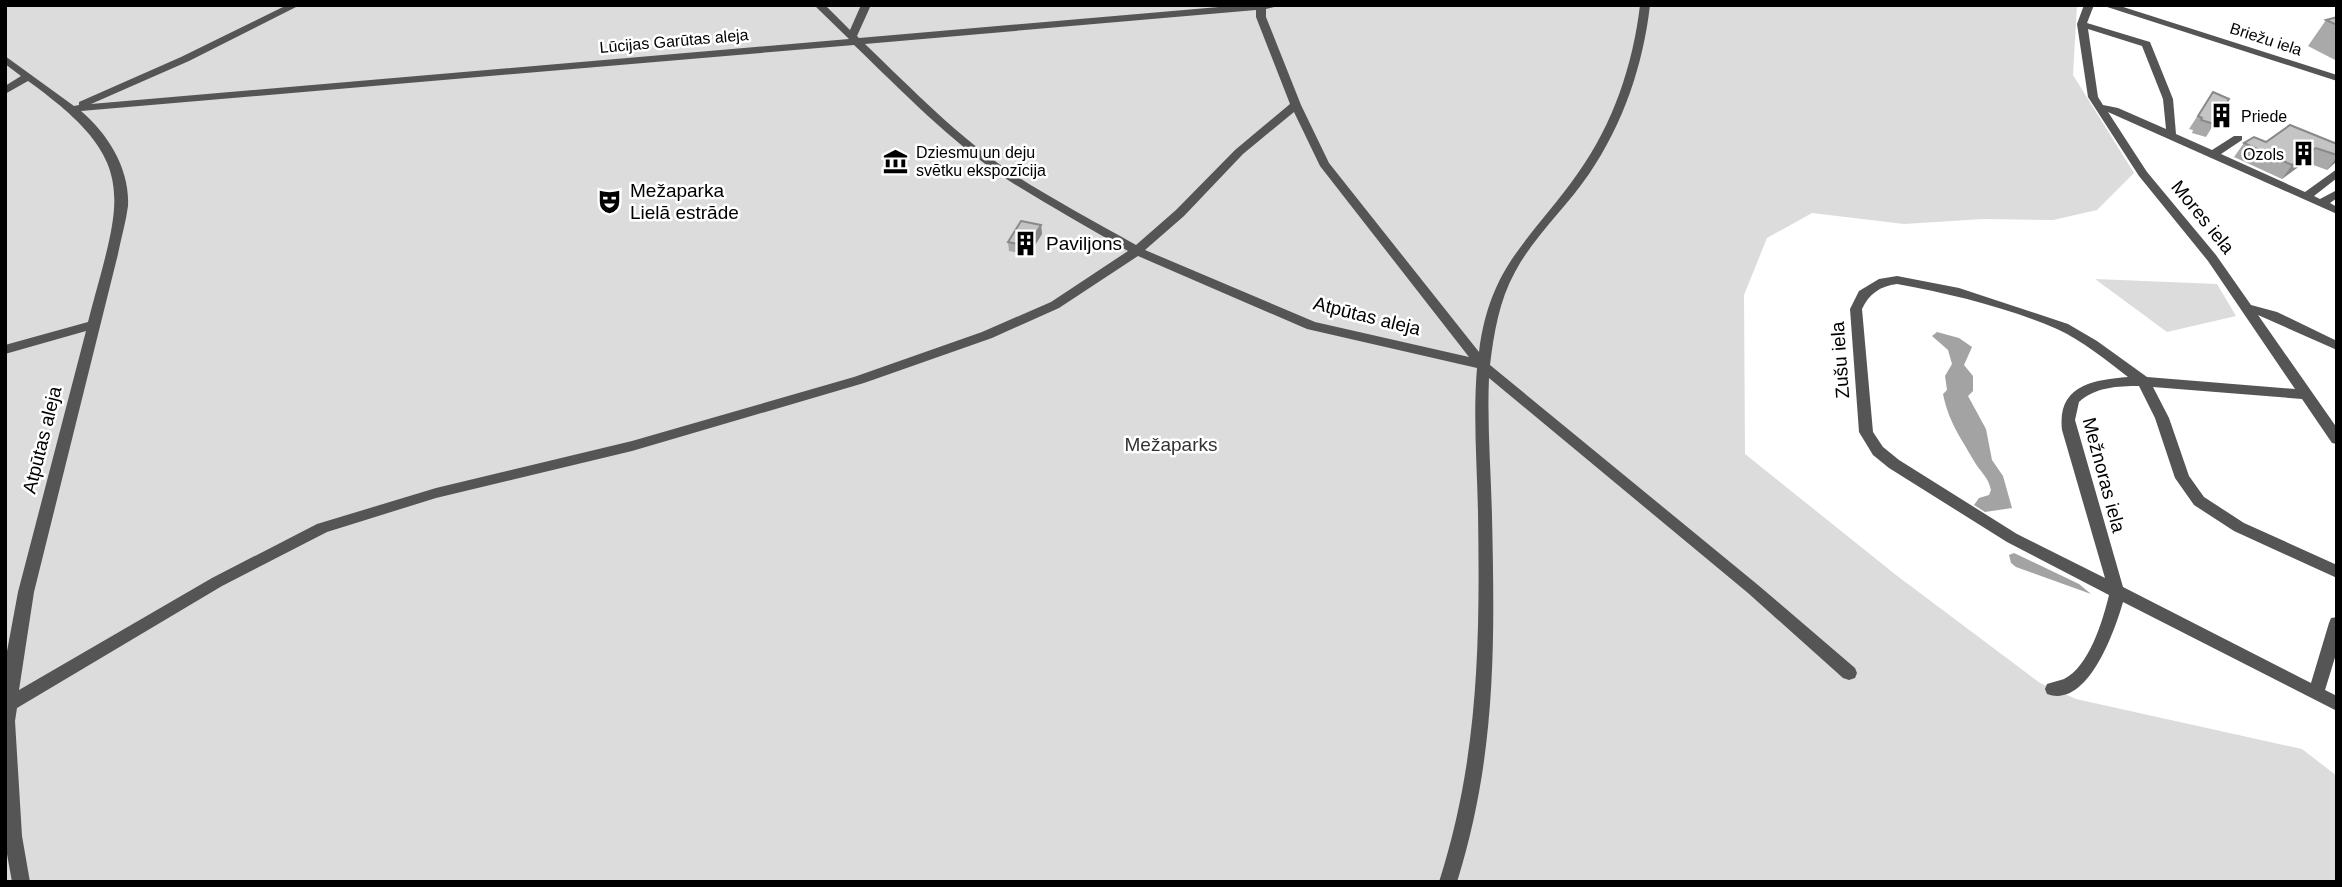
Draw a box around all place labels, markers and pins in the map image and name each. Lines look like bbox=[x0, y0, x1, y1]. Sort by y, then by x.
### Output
building icon: Priede bbox=[2207, 102, 2235, 130]
place label: Priede bbox=[2241, 108, 2287, 125]
building icon: Ozols bbox=[2290, 140, 2318, 168]
place label: Dziesmu un deju svētku ekspozīcija bbox=[916, 144, 1046, 179]
place label: Ozols bbox=[2243, 146, 2284, 163]
museum icon: Dziesmu un deju svētku ekspozīcija bbox=[882, 147, 910, 175]
place label: Mežaparka Lielā estrāde bbox=[630, 180, 739, 223]
theatre icon: Mežaparka Lielā estrāde bbox=[596, 187, 624, 215]
building icon: Paviljons bbox=[1012, 229, 1040, 257]
place label: Paviljons bbox=[1046, 233, 1122, 254]

